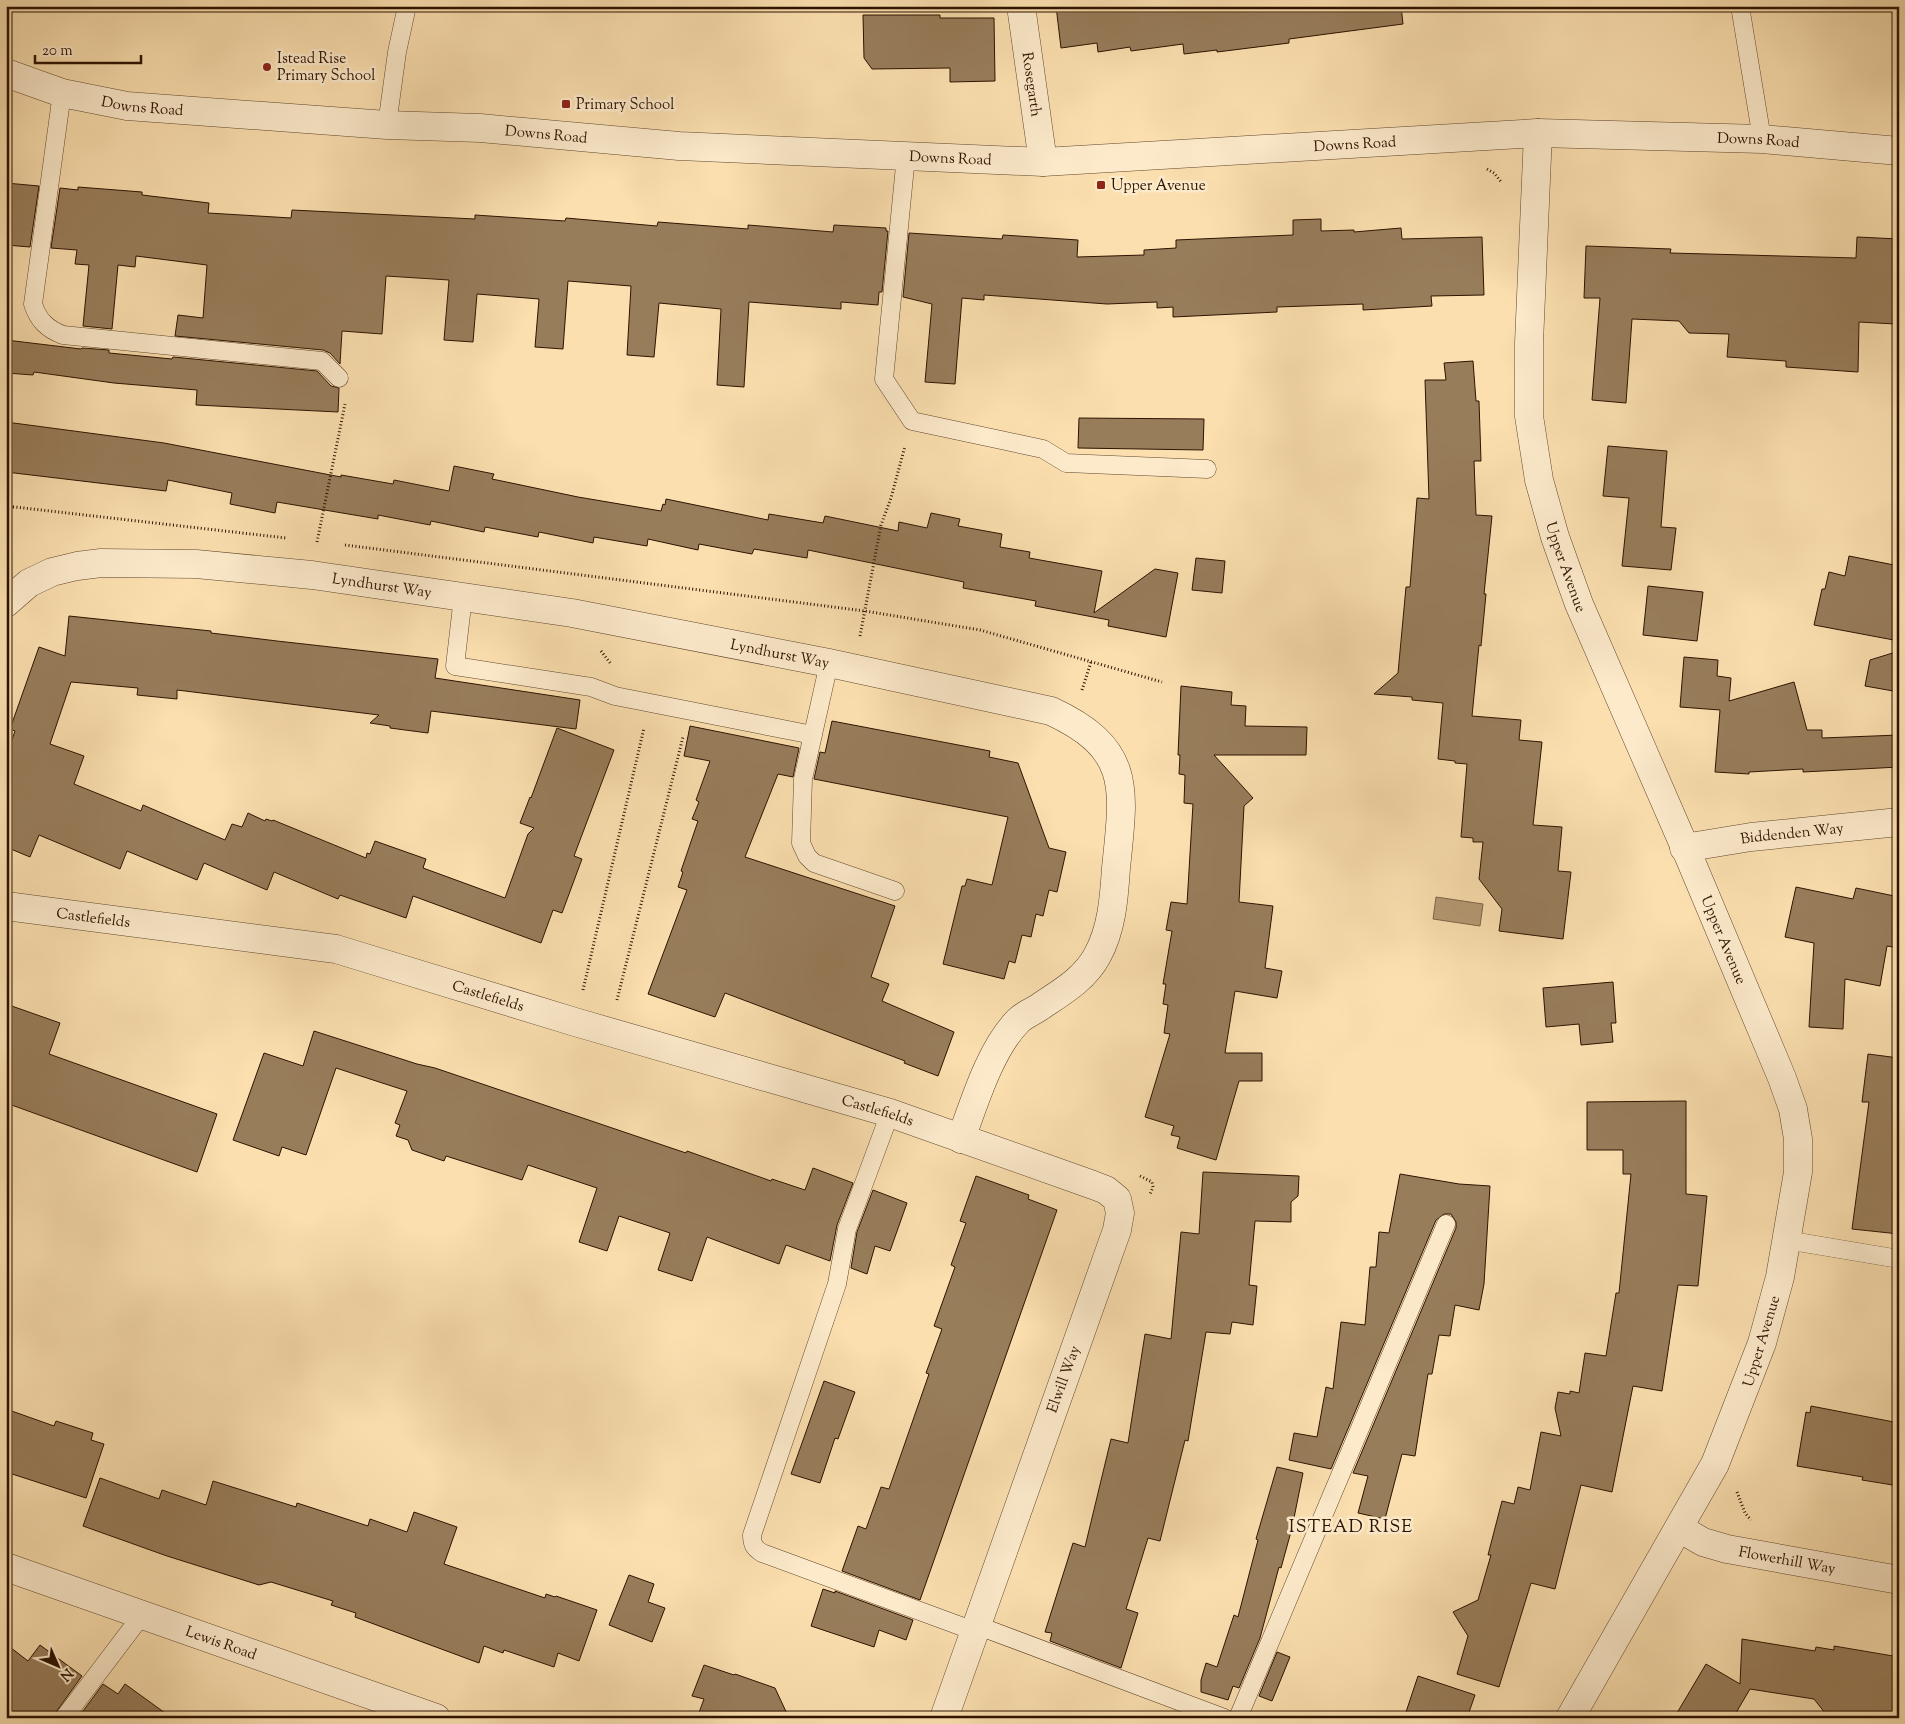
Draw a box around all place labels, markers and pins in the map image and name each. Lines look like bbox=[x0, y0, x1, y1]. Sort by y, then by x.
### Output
place label: Istead Rise Primary School bbox=[277, 49, 375, 87]
marker: Istead Rise Primary School bbox=[261, 61, 273, 73]
place label: Primary School bbox=[576, 95, 674, 116]
marker: Primary School bbox=[560, 98, 572, 110]
place label: Upper Avenue bbox=[1111, 176, 1206, 197]
marker: Upper Avenue bbox=[1095, 179, 1107, 191]

